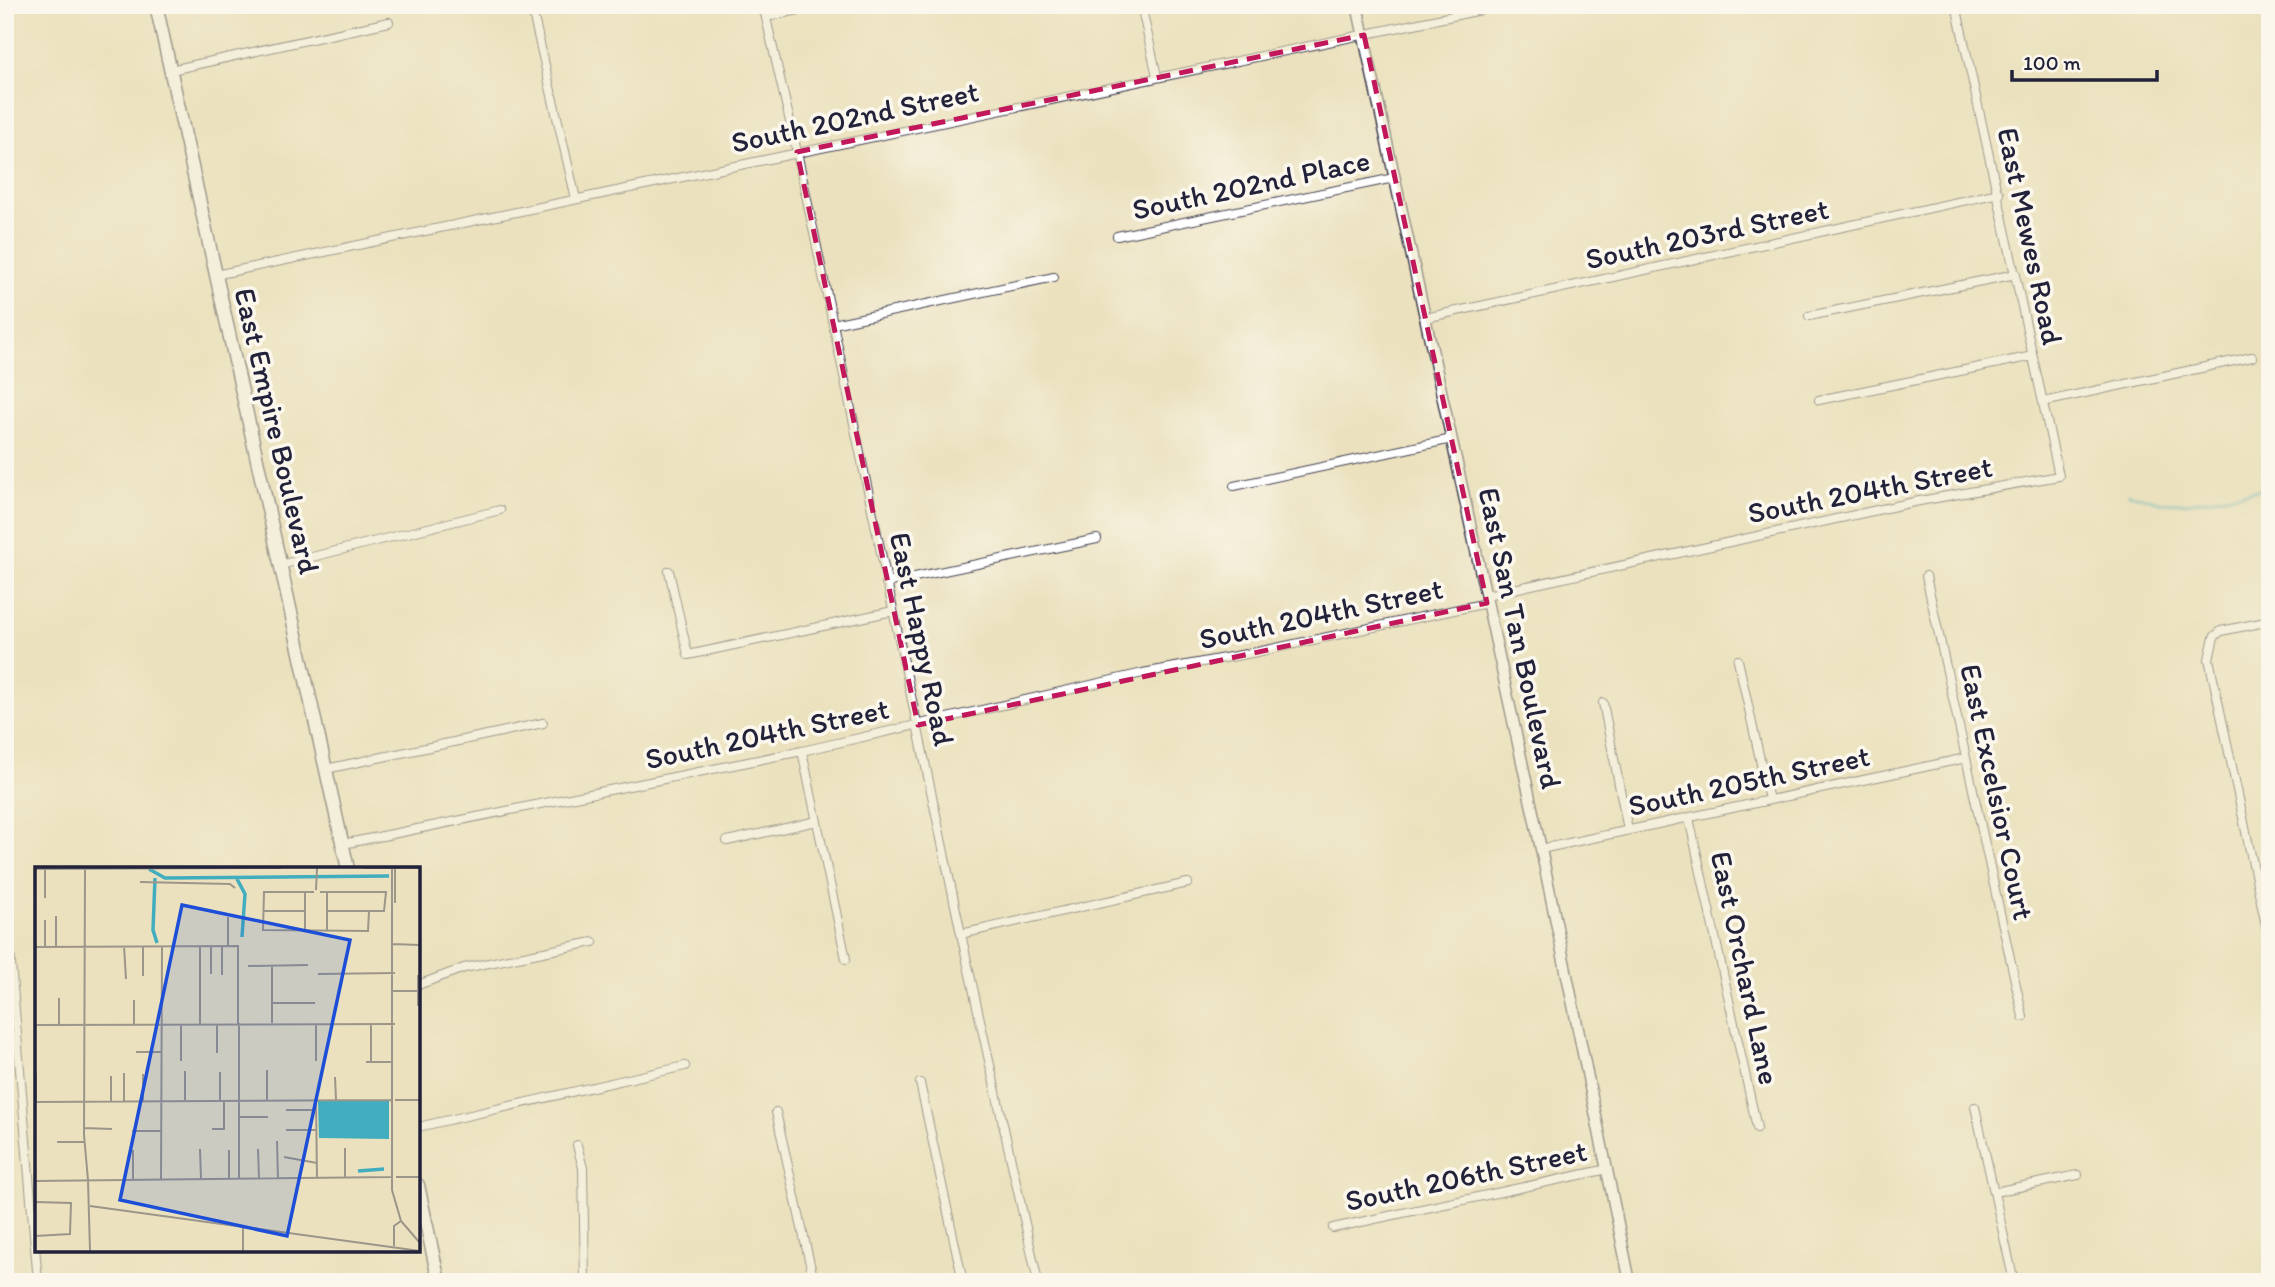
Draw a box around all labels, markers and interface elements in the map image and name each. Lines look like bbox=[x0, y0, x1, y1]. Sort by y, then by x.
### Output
scale bar bbox=[2012, 38, 2158, 82]
text: 100 m bbox=[2023, 50, 2081, 75]
street label: South 202nd Street bbox=[728, 72, 982, 161]
street label: East Mewes Road bbox=[1989, 124, 2072, 348]
street label: South 202nd Place bbox=[1129, 141, 1373, 228]
street label: South 203rd Street bbox=[1582, 190, 1832, 277]
street label: East Empire Boulevard bbox=[227, 284, 328, 578]
street label: South 204th Street bbox=[1745, 448, 1995, 531]
street label: East San Tan Boulevard bbox=[1470, 484, 1570, 792]
street label: East Happy Road bbox=[882, 529, 963, 749]
street label: South 204th Street bbox=[1196, 570, 1446, 657]
street label: East Excelsior Court bbox=[1952, 661, 2043, 923]
street label: South 204th Street bbox=[642, 690, 892, 777]
street label: South 205th Street bbox=[1625, 737, 1873, 824]
street label: East Orchard Lane bbox=[1703, 848, 1788, 1088]
inset map bbox=[35, 867, 420, 1252]
street label: South 206th Street bbox=[1342, 1132, 1590, 1219]

